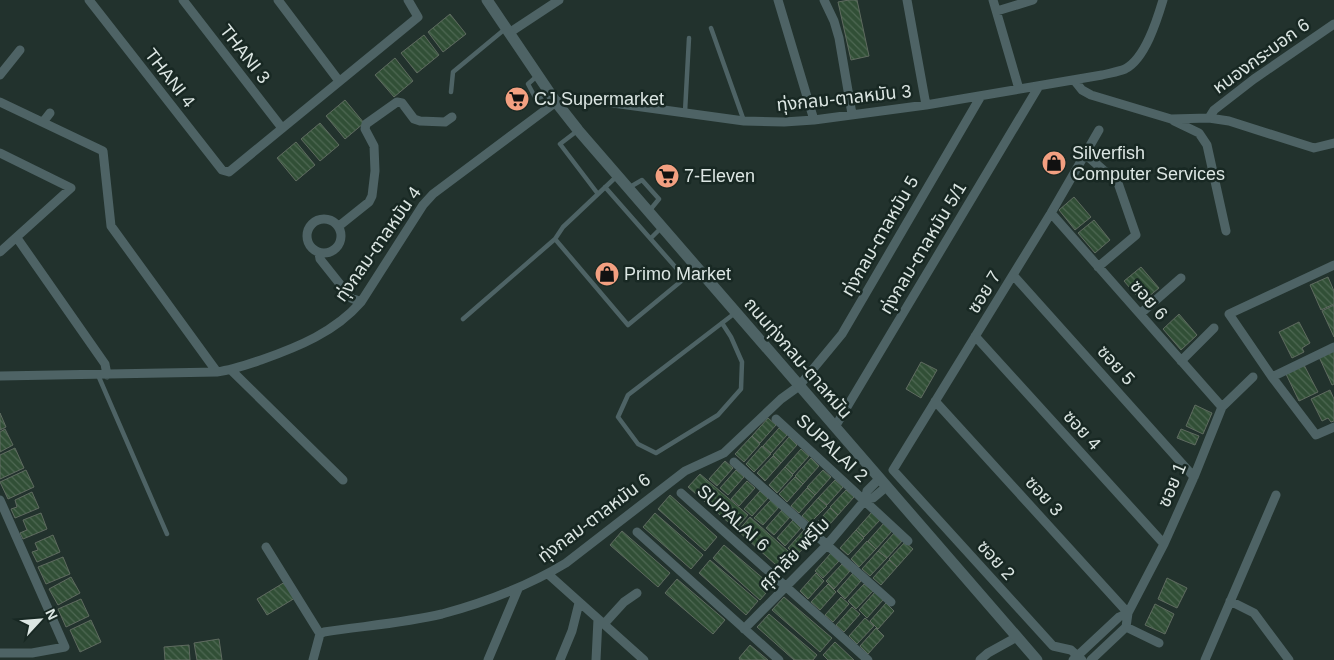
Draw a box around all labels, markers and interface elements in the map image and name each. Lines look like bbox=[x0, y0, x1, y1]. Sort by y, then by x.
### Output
street label: หนองกระบอก 6 bbox=[1209, 14, 1313, 98]
street label: THANI 3 bbox=[216, 21, 274, 87]
street label: THANI 4 bbox=[141, 45, 199, 111]
street label: ทุ่งกลม-ตาลหมัน 3 bbox=[776, 81, 913, 116]
supermarket icon: CJ Supermarket bbox=[504, 86, 530, 112]
place label: CJ Supermarket bbox=[534, 89, 664, 109]
place label: Silverfish Computer Services bbox=[1072, 143, 1225, 184]
shop icon: Silverfish Computer Services bbox=[1041, 150, 1067, 176]
supermarket icon: 7-Eleven bbox=[654, 163, 680, 189]
place label: 7-Eleven bbox=[684, 166, 755, 186]
street label: ทุ่งกลม-ตาลหมัน 5 bbox=[837, 172, 923, 300]
street label: ทุ่งกลม-ตาลหมัน 5/1 bbox=[876, 178, 971, 318]
street label: ทุ่งกลม-ตาลหมัน 4 bbox=[331, 183, 426, 306]
shop icon: Primo Market bbox=[594, 261, 620, 287]
place label: Primo Market bbox=[624, 264, 731, 284]
street label: ซอย 7 bbox=[963, 267, 1005, 317]
street label: ซอย 6 bbox=[1126, 276, 1172, 324]
street label: ถนนทุ่งกลม-ตาลหมัน bbox=[739, 294, 856, 423]
street label: ซอย 5 bbox=[1093, 341, 1139, 389]
street label: ซอย 4 bbox=[1059, 406, 1105, 454]
street label: SUPALAI 2 bbox=[792, 410, 872, 486]
street label: ซอย 1 bbox=[1154, 460, 1190, 510]
street label: ทุ่งกลม-ตาลหมัน 6 bbox=[534, 469, 655, 568]
street label: ซอย 3 bbox=[1021, 472, 1067, 520]
street label: SUPALAI 6 bbox=[693, 481, 773, 555]
street label: ศุภาลัย พรีโม bbox=[754, 513, 834, 595]
street label: ซอย 2 bbox=[973, 536, 1019, 584]
north arrow bbox=[15, 595, 65, 645]
text: N bbox=[42, 606, 61, 622]

